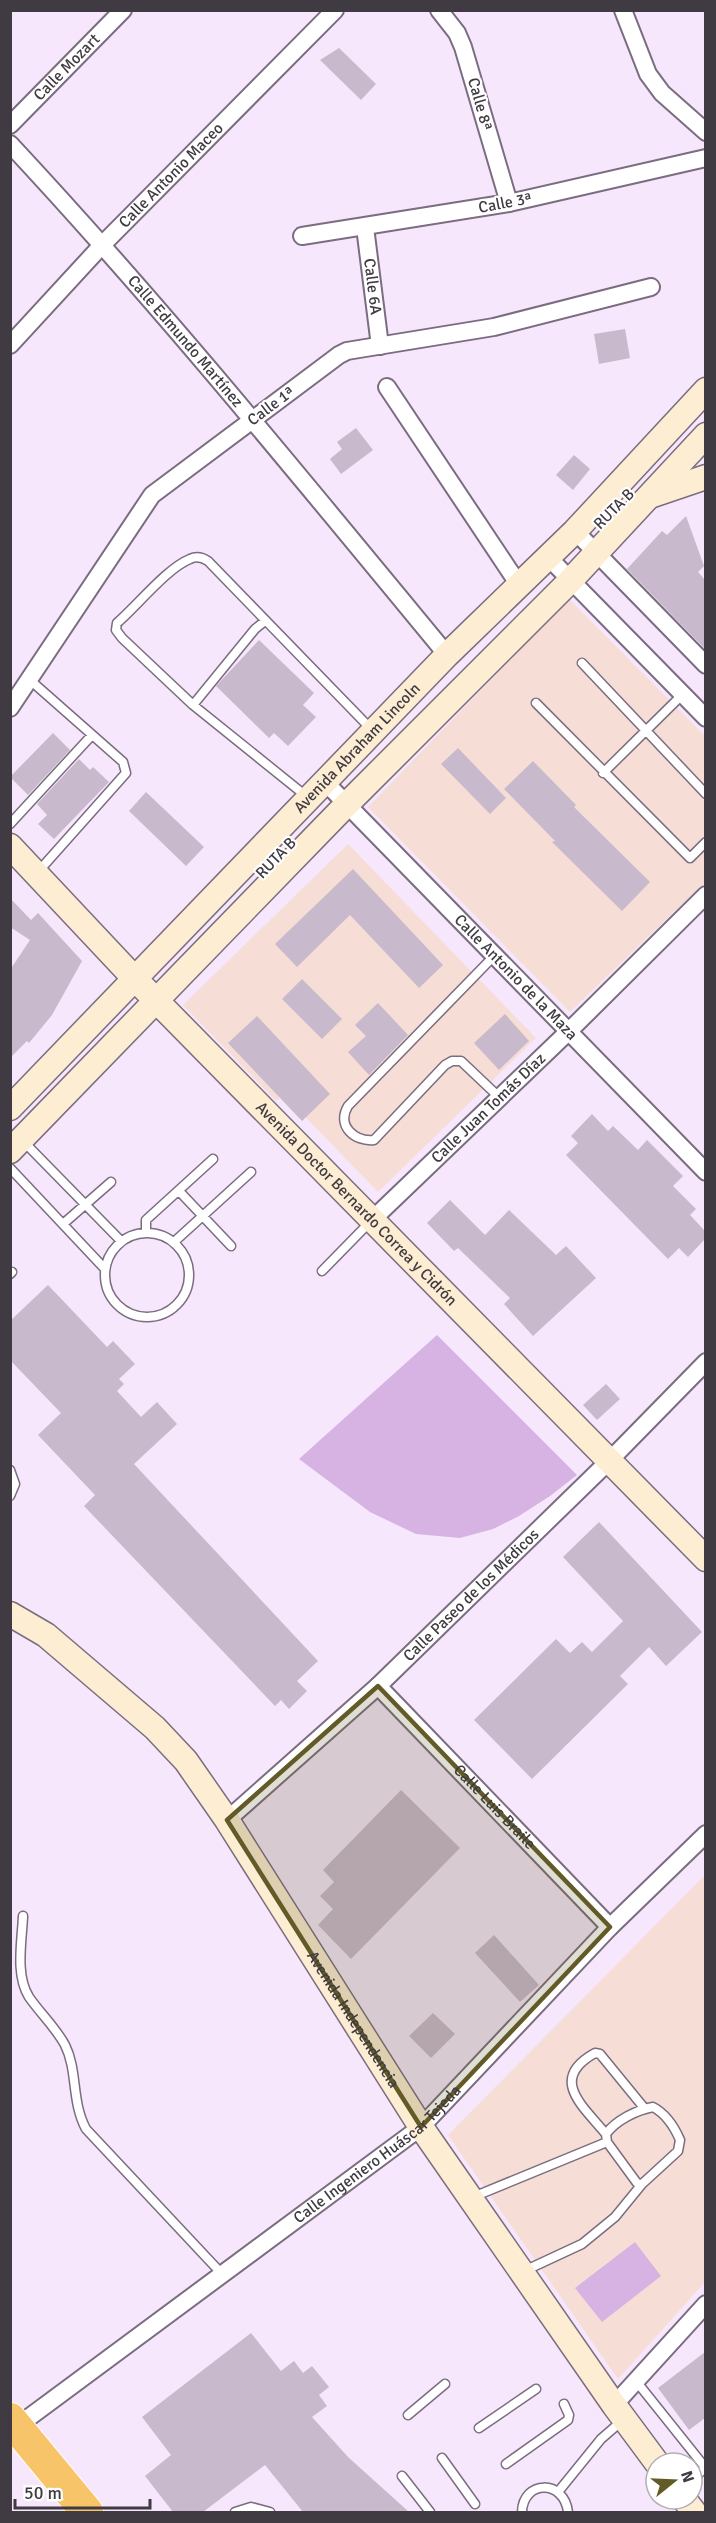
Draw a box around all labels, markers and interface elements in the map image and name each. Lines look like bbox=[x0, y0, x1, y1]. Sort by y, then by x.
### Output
street label: Calle Mozart bbox=[29, 29, 104, 105]
street label: Calle 8ª bbox=[463, 75, 497, 133]
street label: Calle Antonio Maceo bbox=[115, 118, 228, 232]
street label: Calle 3ª bbox=[477, 188, 533, 218]
street label: Calle 6A bbox=[359, 257, 386, 316]
street label: Calle Edmundo Martínez bbox=[123, 271, 247, 411]
street label: Calle 1ª bbox=[244, 382, 299, 430]
street label: RUTA B bbox=[589, 484, 639, 534]
street label: Avenida Abraham Lincoln bbox=[290, 679, 425, 818]
street label: RUTA B bbox=[251, 833, 301, 883]
street label: Calle Antonio de la Maza bbox=[450, 910, 582, 1044]
street label: Calle Juan Tomás Díaz bbox=[427, 1049, 550, 1168]
street label: Avenida Doctor Bernardo Correa y Cidrón bbox=[251, 1097, 461, 1310]
street label: Calle Paseo de los Médicos bbox=[399, 1525, 543, 1666]
street label: Calle Luis Braile bbox=[449, 1760, 540, 1854]
street label: Avenida Independencia bbox=[302, 1947, 404, 2092]
street label: Calle Ingeniero Huáscar Tejeda bbox=[290, 2081, 465, 2228]
north arrow bbox=[644, 2451, 704, 2511]
text: N bbox=[676, 2468, 699, 2485]
scale bar bbox=[15, 2472, 150, 2510]
text: 50 m bbox=[24, 2482, 62, 2504]

